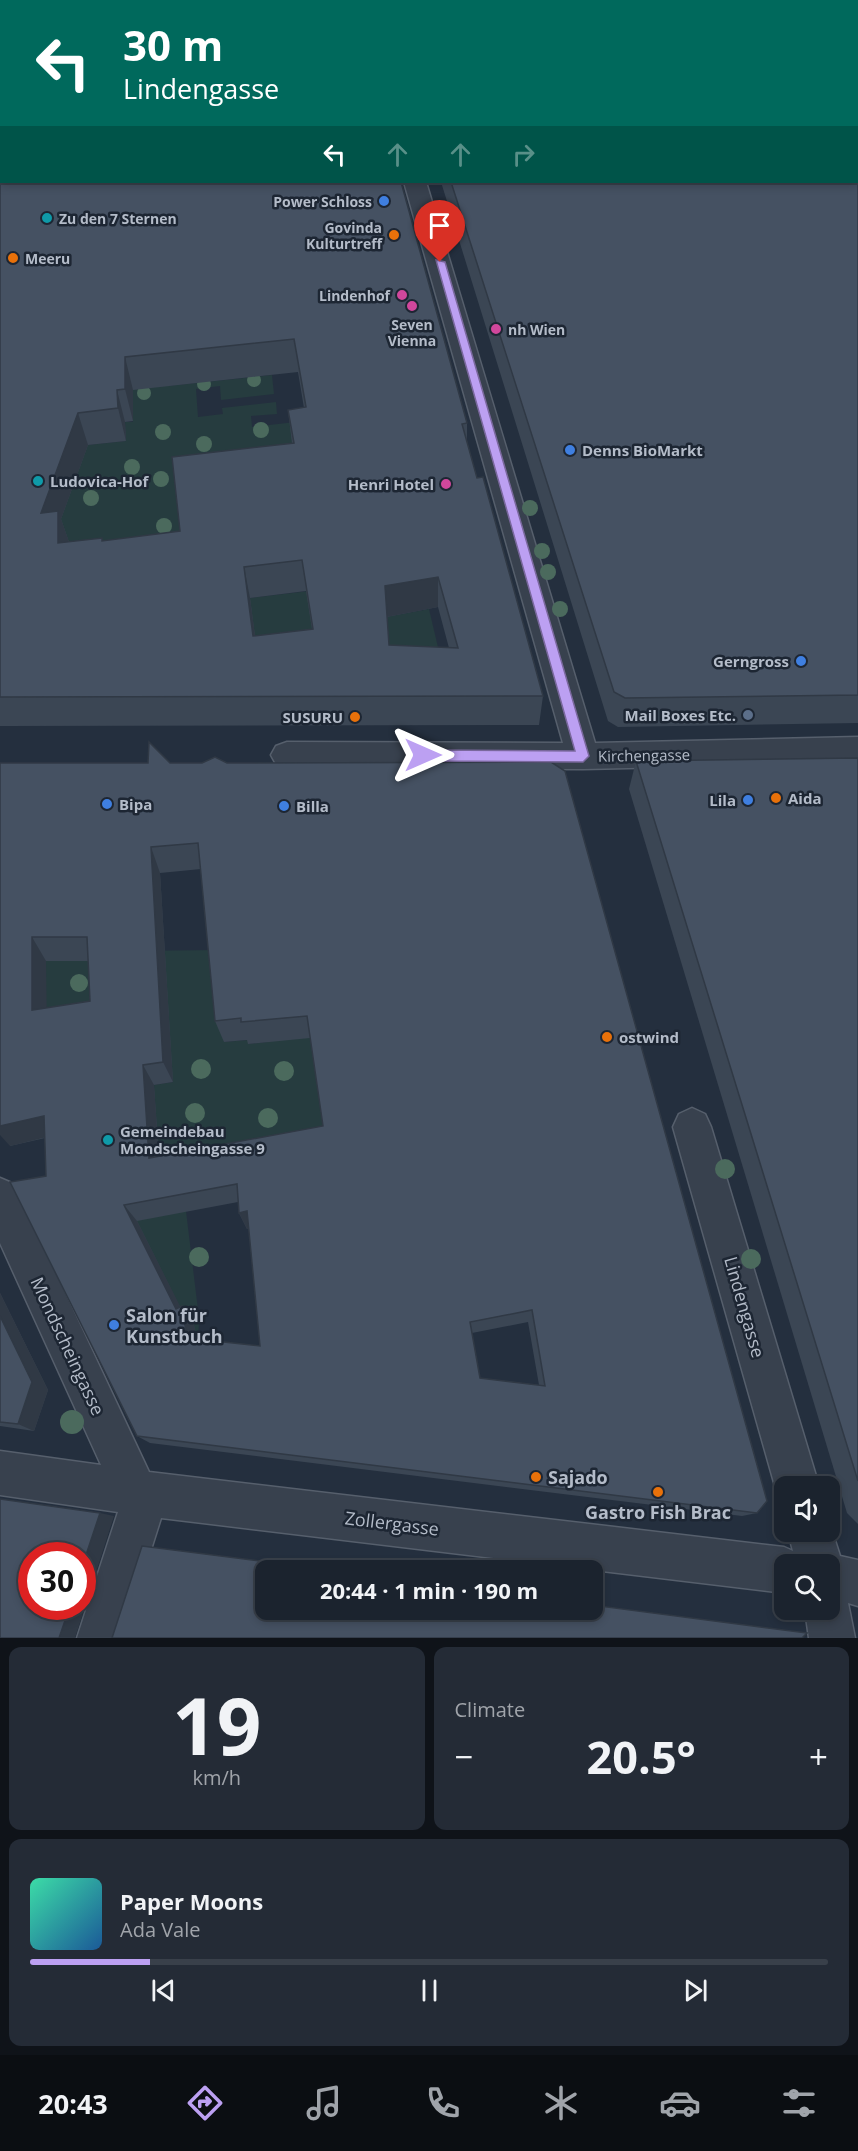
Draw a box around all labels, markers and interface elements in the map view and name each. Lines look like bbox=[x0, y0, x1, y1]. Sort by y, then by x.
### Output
text: 30 m bbox=[123, 16, 223, 73]
icon: left bbox=[24, 24, 102, 102]
text: Lindengasse bbox=[123, 70, 279, 107]
icon: left bbox=[318, 138, 351, 171]
icon: ahead bbox=[381, 138, 414, 171]
icon: ahead bbox=[444, 138, 477, 171]
icon: right bbox=[507, 138, 540, 171]
place label: Power Schloss bbox=[273, 192, 372, 211]
marker: Power Schloss bbox=[377, 194, 391, 208]
pin bbox=[414, 200, 465, 262]
place label: Zu den 7 Sternen bbox=[59, 209, 177, 228]
icon: arrive bbox=[423, 209, 456, 242]
marker: Zu den 7 Sternen bbox=[40, 211, 54, 225]
place label: Govinda Kulturtreff bbox=[306, 218, 383, 253]
marker: Govinda Kulturtreff bbox=[387, 228, 401, 242]
place label: Meeru bbox=[25, 249, 70, 268]
marker: Meeru bbox=[6, 251, 20, 265]
place label: Lindenhof bbox=[319, 286, 392, 305]
marker: Lindenhof bbox=[395, 288, 409, 302]
marker: Seven Vienna bbox=[405, 299, 419, 313]
place label: Seven Vienna bbox=[388, 315, 436, 350]
place label: nh Wien bbox=[508, 320, 565, 339]
marker: nh Wien bbox=[489, 322, 503, 336]
place label: Denns BioMarkt bbox=[582, 440, 703, 460]
marker: Denns BioMarkt bbox=[563, 443, 577, 457]
place label: Ludovica-Hof bbox=[50, 471, 150, 491]
marker: Ludovica-Hof bbox=[31, 474, 45, 488]
place label: Henri Hotel bbox=[348, 474, 434, 494]
marker: Henri Hotel bbox=[439, 477, 453, 491]
place label: Gerngross bbox=[713, 651, 789, 671]
marker: Gerngross bbox=[794, 654, 808, 668]
place label: Mail Boxes Etc. bbox=[625, 705, 736, 725]
place label: SUSURU bbox=[283, 707, 343, 727]
marker: Mail Boxes Etc. bbox=[741, 708, 755, 722]
marker: SUSURU bbox=[348, 710, 362, 724]
position arrow bbox=[391, 723, 455, 787]
street label: Kirchengasse bbox=[598, 744, 690, 766]
place label: Aida bbox=[788, 788, 821, 808]
place label: Lila bbox=[709, 790, 736, 810]
marker: Aida bbox=[769, 791, 783, 805]
marker: Lila bbox=[741, 793, 755, 807]
place label: Bipa bbox=[119, 794, 152, 814]
place label: Billa bbox=[296, 796, 329, 816]
marker: Bipa bbox=[100, 797, 114, 811]
marker: Billa bbox=[277, 799, 291, 813]
place label: ostwind bbox=[619, 1027, 679, 1047]
marker: ostwind bbox=[600, 1030, 614, 1044]
place label: Gemeindebau Mondscheingasse 9 bbox=[120, 1121, 265, 1158]
marker: Gemeindebau Mondscheingasse 9 bbox=[101, 1133, 115, 1147]
street label: Lindengasse bbox=[719, 1254, 771, 1360]
street label: Mondscheingasse bbox=[25, 1273, 111, 1419]
place label: Salon für Kunstbuch bbox=[126, 1303, 223, 1348]
marker: Salon für Kunstbuch bbox=[107, 1318, 121, 1332]
place label: Sajado bbox=[548, 1465, 608, 1489]
marker: Sajado bbox=[529, 1470, 543, 1484]
map controls bbox=[774, 1476, 840, 1620]
button: sound bbox=[774, 1476, 840, 1542]
marker: Gastro Fish Brac bbox=[651, 1485, 665, 1499]
place label: Gastro Fish Brac bbox=[585, 1500, 731, 1524]
street label: Zollergasse bbox=[344, 1505, 440, 1541]
speed limit sign: 30 bbox=[18, 1542, 96, 1620]
button: search bbox=[774, 1554, 840, 1620]
text: 20:44 · 1 min · 190 m bbox=[320, 1575, 538, 1605]
text: 19 bbox=[172, 1672, 261, 1778]
text: Climate bbox=[455, 1696, 525, 1723]
text: 20.5° bbox=[587, 1726, 696, 1787]
text: − bbox=[455, 1734, 473, 1779]
text: + bbox=[809, 1734, 828, 1779]
text: km/h bbox=[192, 1764, 241, 1791]
text: Paper Moons bbox=[120, 1886, 263, 1916]
text: Ada Vale bbox=[120, 1916, 201, 1943]
icon: previous bbox=[147, 1974, 180, 2007]
icon: pause bbox=[413, 1974, 446, 2007]
icon: next bbox=[679, 1974, 712, 2007]
icon: directions bbox=[184, 2082, 226, 2124]
icon: music bbox=[303, 2082, 345, 2124]
icon: phone bbox=[422, 2082, 464, 2124]
icon: climate bbox=[540, 2082, 582, 2124]
icon: car bbox=[659, 2082, 701, 2124]
icon: filters bbox=[778, 2082, 820, 2124]
text: 20:43 bbox=[38, 2085, 108, 2122]

